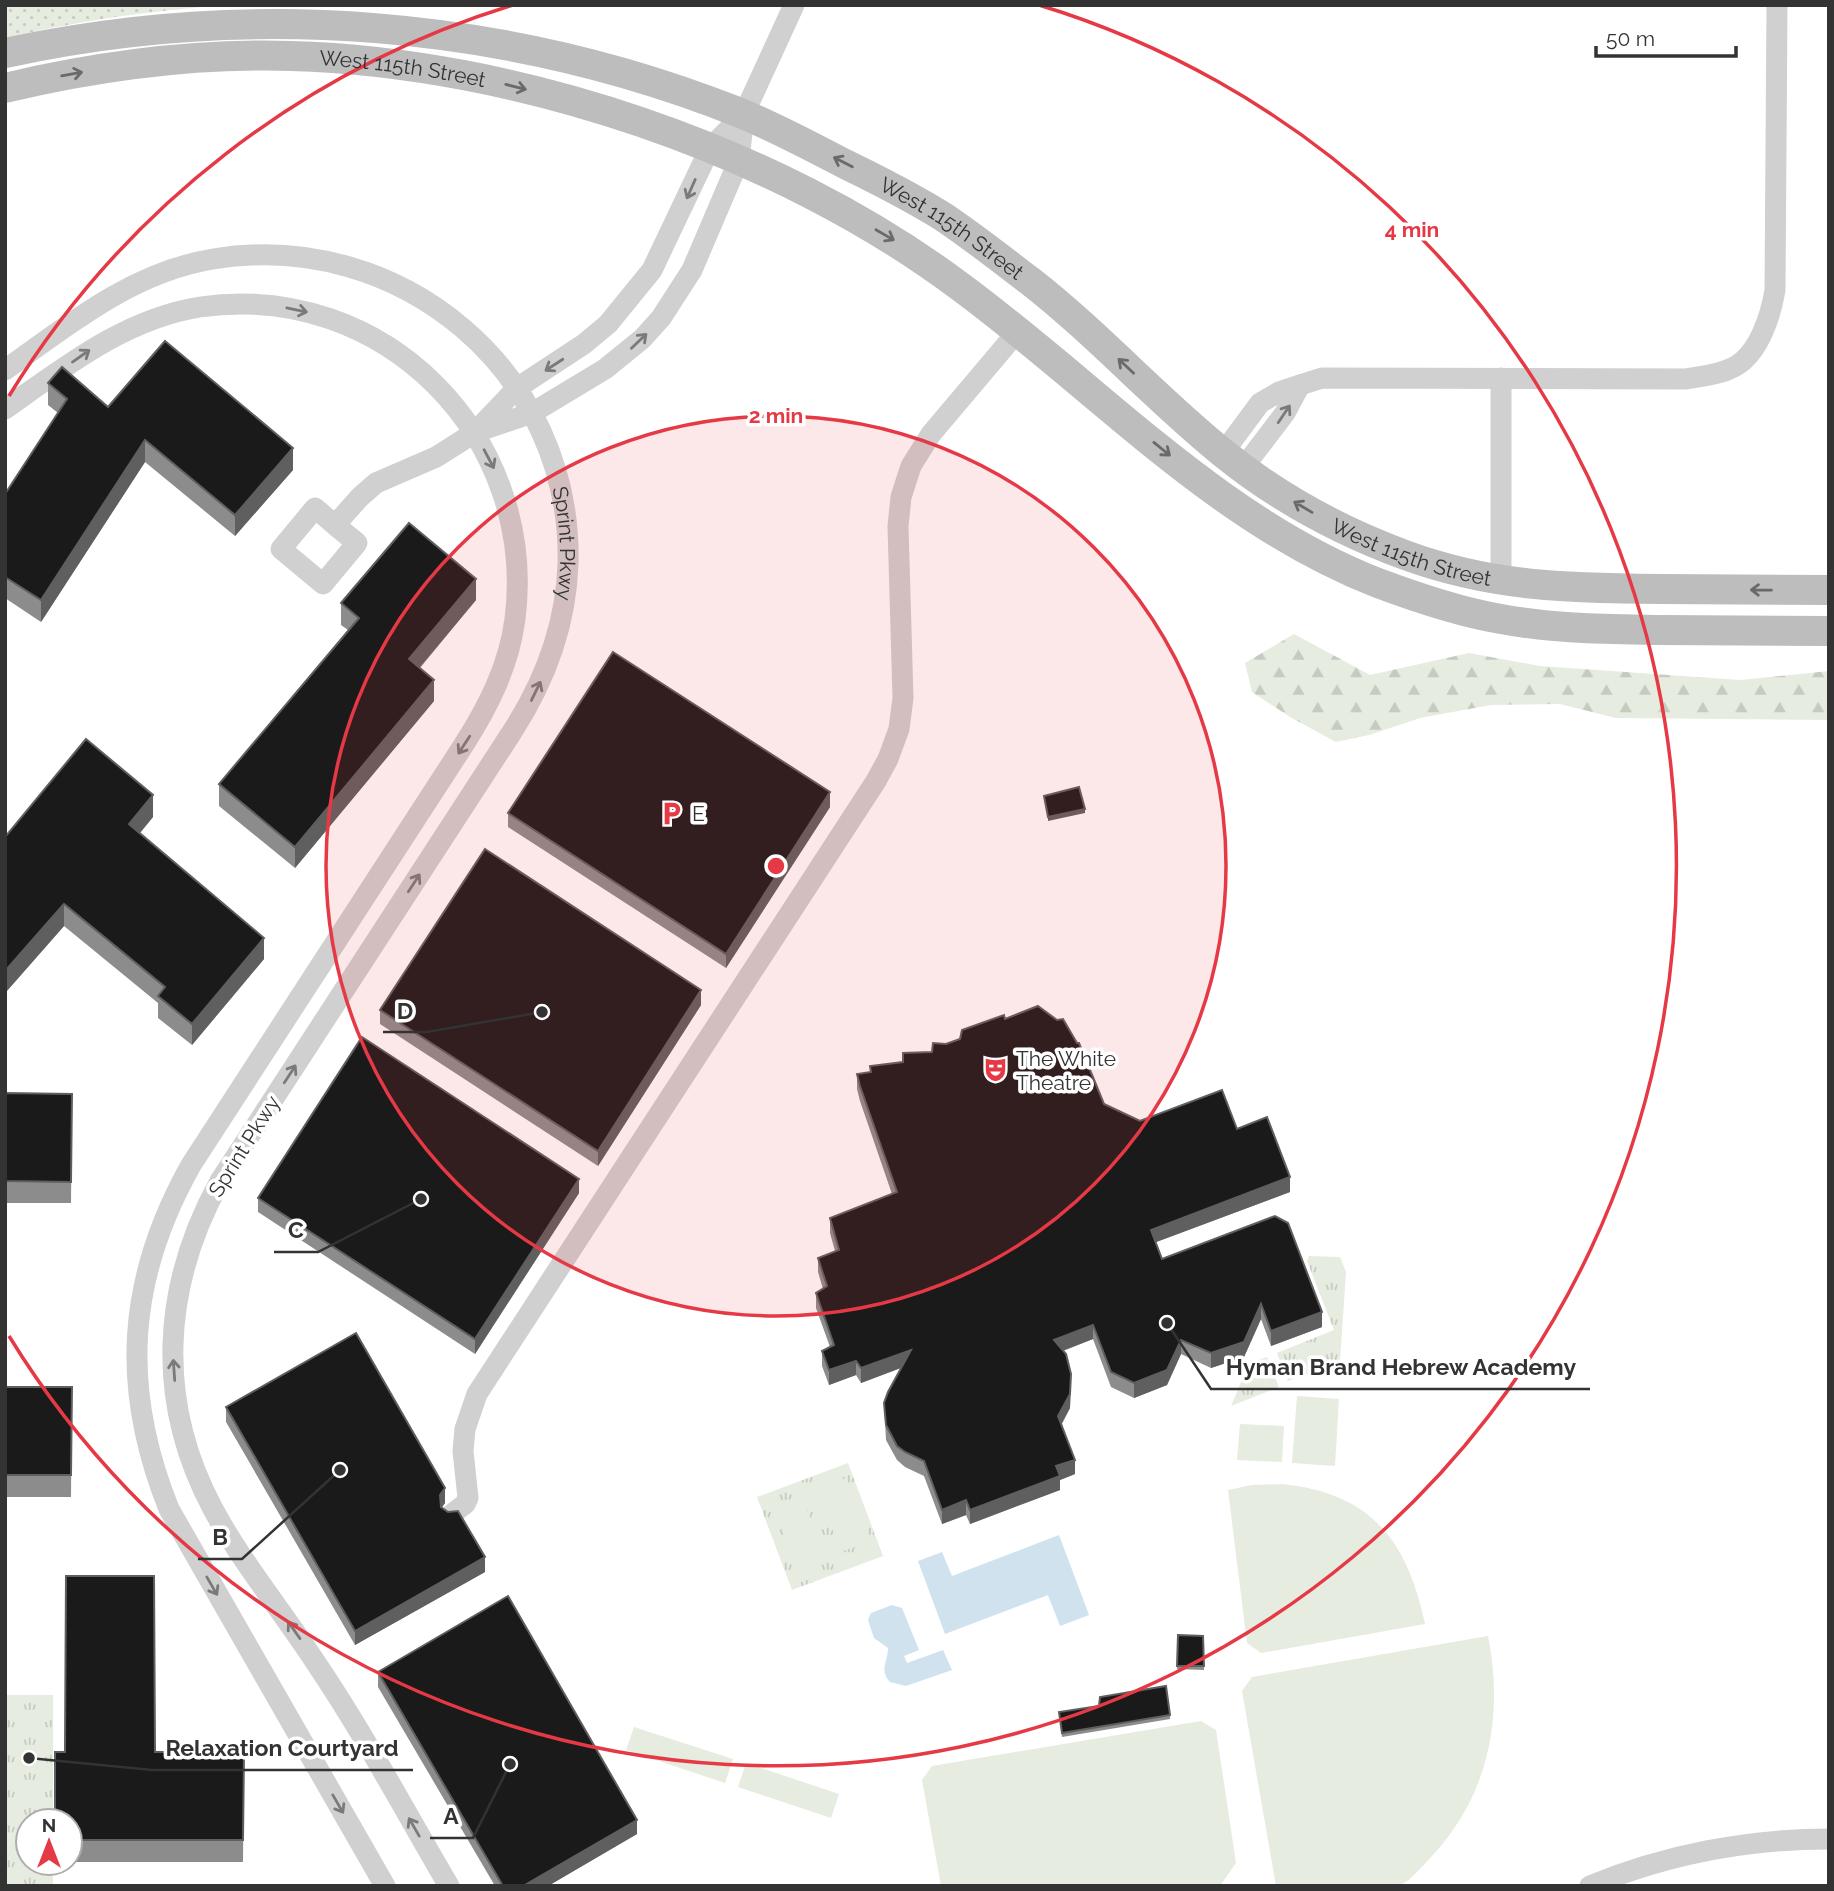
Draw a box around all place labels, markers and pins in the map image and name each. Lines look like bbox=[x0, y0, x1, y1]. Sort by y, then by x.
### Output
parking icon: E bbox=[658, 799, 686, 827]
place label: E bbox=[692, 801, 705, 826]
centre of rings bbox=[764, 854, 788, 878]
callout: D bbox=[383, 988, 427, 1032]
place label: The White Theatre bbox=[1016, 1046, 1116, 1095]
theatre icon: The White Theatre bbox=[982, 1056, 1010, 1084]
callout: C bbox=[274, 1208, 318, 1252]
callout: Hyman Brand Hebrew Academy bbox=[1211, 1345, 1590, 1389]
callout: B bbox=[198, 1515, 242, 1559]
callout: Relaxation Courtyard bbox=[152, 1726, 413, 1770]
callout: A bbox=[430, 1794, 473, 1838]

